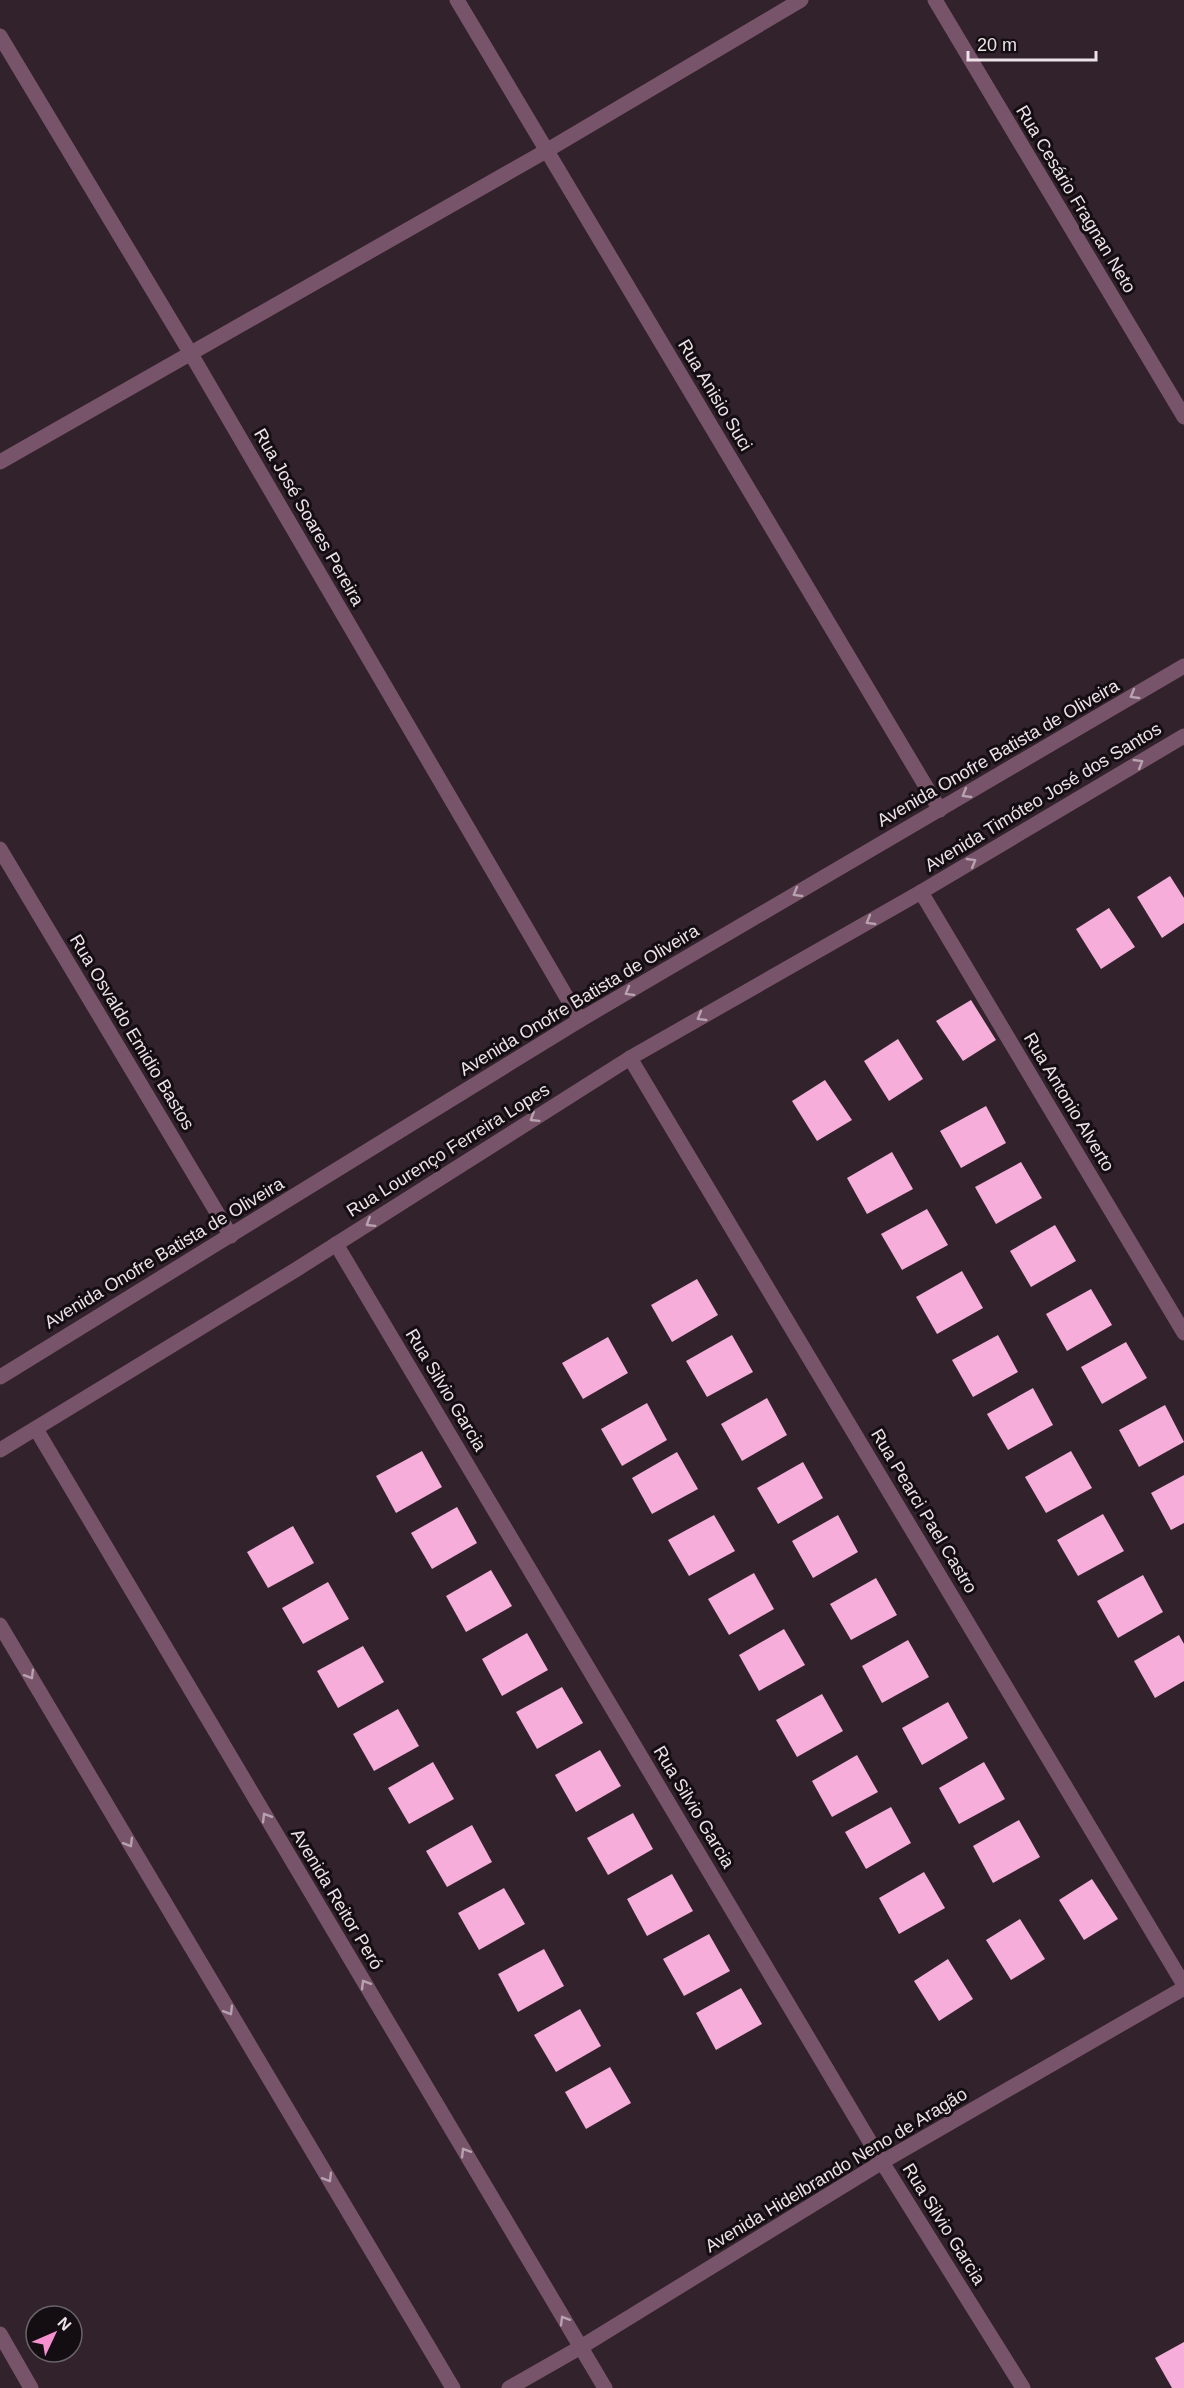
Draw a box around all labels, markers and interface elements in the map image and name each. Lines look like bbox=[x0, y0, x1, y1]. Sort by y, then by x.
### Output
scale bar bbox=[968, 24, 1096, 62]
text: 20 m bbox=[977, 35, 1017, 55]
street label: Rua Cesário Fragnan Neto bbox=[1012, 102, 1140, 296]
street label: Rua Anisio Suci bbox=[674, 336, 756, 454]
street label: Rua José Soares Pereira bbox=[250, 425, 368, 610]
street label: Avenida Onofre Batista de Oliveira bbox=[874, 675, 1123, 831]
one-way arrow bbox=[1130, 688, 1140, 700]
street label: Avenida Timóteo José dos Santos bbox=[921, 718, 1165, 876]
one-way arrow bbox=[1133, 758, 1143, 770]
one-way arrow bbox=[961, 787, 972, 799]
one-way arrow bbox=[966, 858, 976, 870]
one-way arrow bbox=[793, 886, 803, 897]
one-way arrow bbox=[866, 914, 877, 925]
street label: Avenida Onofre Batista de Oliveira bbox=[456, 920, 703, 1080]
street label: Rua Osvaldo Emidio Bastos bbox=[66, 931, 198, 1133]
one-way arrow bbox=[625, 984, 635, 996]
one-way arrow bbox=[697, 1010, 707, 1021]
street label: Rua Antonio Alverto bbox=[1020, 1029, 1118, 1175]
street label: Rua Lourenço Ferreira Lopes bbox=[343, 1079, 553, 1221]
one-way arrow bbox=[530, 1111, 540, 1123]
street label: Avenida Onofre Batista de Oliveira bbox=[41, 1173, 288, 1333]
one-way arrow bbox=[365, 1215, 376, 1226]
street label: Rua Silvio Garcia bbox=[402, 1325, 491, 1456]
street label: Rua Pearci Pael Castro bbox=[867, 1425, 981, 1597]
one-way arrow bbox=[23, 1669, 34, 1679]
street label: Rua Silvio Garcia bbox=[650, 1742, 739, 1873]
one-way arrow bbox=[261, 1812, 273, 1823]
street label: Avenida Reitor Peró bbox=[287, 1825, 387, 1973]
one-way arrow bbox=[122, 1837, 134, 1847]
one-way arrow bbox=[361, 1980, 373, 1990]
one-way arrow bbox=[222, 2005, 233, 2015]
street label: Avenida Hidelbrando Neno de Aragão bbox=[701, 2084, 971, 2256]
one-way arrow bbox=[460, 2148, 472, 2158]
street label: Rua Silvio Garcia bbox=[899, 2160, 990, 2289]
one-way arrow bbox=[321, 2172, 333, 2182]
north arrow bbox=[24, 2304, 84, 2364]
text: N bbox=[54, 2314, 75, 2334]
one-way arrow bbox=[560, 2316, 572, 2326]

